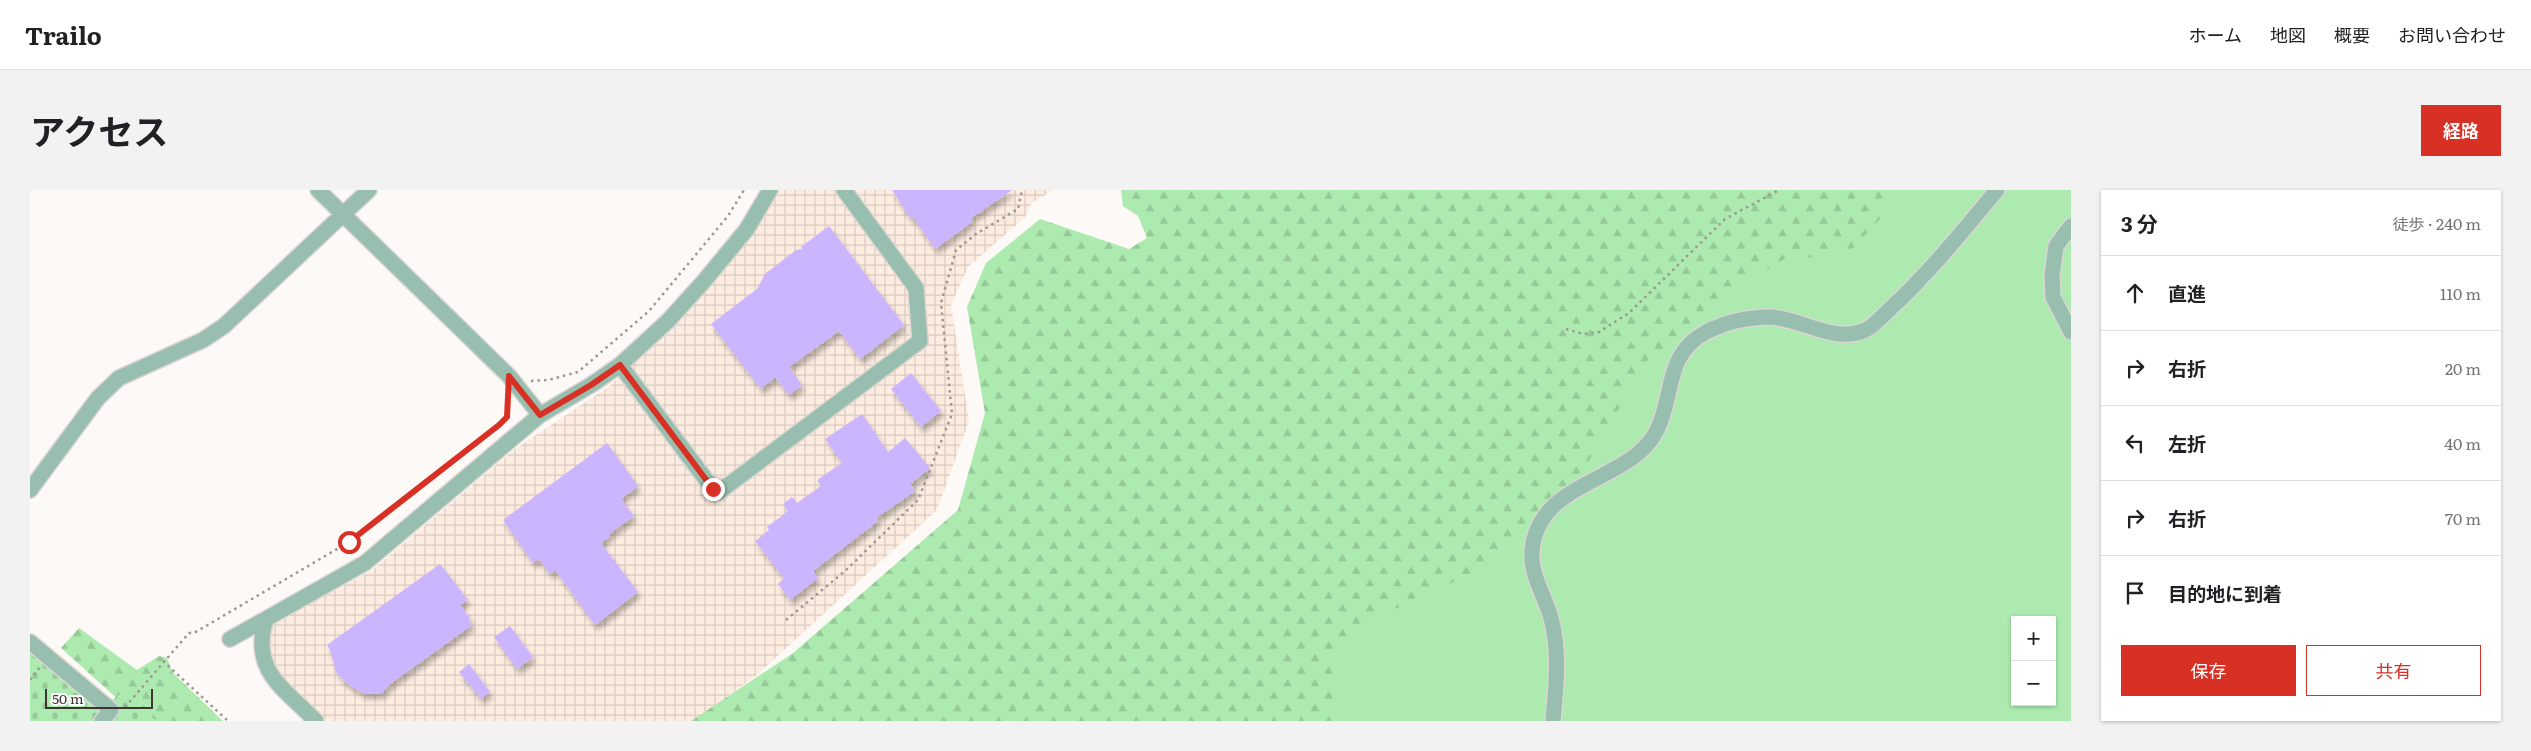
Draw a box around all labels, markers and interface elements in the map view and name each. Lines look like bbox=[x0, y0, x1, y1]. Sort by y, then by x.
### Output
text: Trailo bbox=[25, 17, 102, 52]
text: ホーム bbox=[2189, 21, 2242, 48]
text: 地図 bbox=[2270, 21, 2306, 48]
text: 概要 bbox=[2334, 21, 2370, 48]
text: お問い合わせ bbox=[2398, 21, 2506, 48]
text: アクセス bbox=[30, 104, 168, 156]
button: 経路 bbox=[2421, 105, 2501, 156]
text: 3 分 bbox=[2121, 207, 2158, 238]
text: 徒歩 · 240 m bbox=[2392, 211, 2481, 235]
icon: ahead bbox=[2121, 279, 2149, 307]
text: 直進 bbox=[2168, 279, 2206, 307]
text: 110 m bbox=[2440, 281, 2481, 305]
icon: right bbox=[2121, 354, 2149, 382]
text: 右折 bbox=[2168, 354, 2206, 382]
text: 20 m bbox=[2445, 356, 2481, 380]
icon: left bbox=[2121, 429, 2149, 457]
text: 左折 bbox=[2168, 429, 2206, 457]
text: 40 m bbox=[2444, 431, 2481, 455]
route end bbox=[702, 478, 725, 501]
icon: right bbox=[2121, 504, 2149, 532]
text: 右折 bbox=[2168, 504, 2206, 532]
text: 70 m bbox=[2445, 506, 2481, 530]
route start bbox=[338, 531, 361, 554]
icon: arrive bbox=[2121, 579, 2149, 607]
text: 目的地に到着 bbox=[2168, 579, 2282, 607]
map controls bbox=[2011, 616, 2056, 706]
button: + bbox=[2011, 616, 2056, 661]
button: 保存 bbox=[2121, 645, 2296, 696]
button: 共有 bbox=[2306, 645, 2481, 696]
button: − bbox=[2011, 661, 2056, 706]
scale bar bbox=[45, 686, 152, 709]
text: 50 m bbox=[52, 688, 84, 708]

